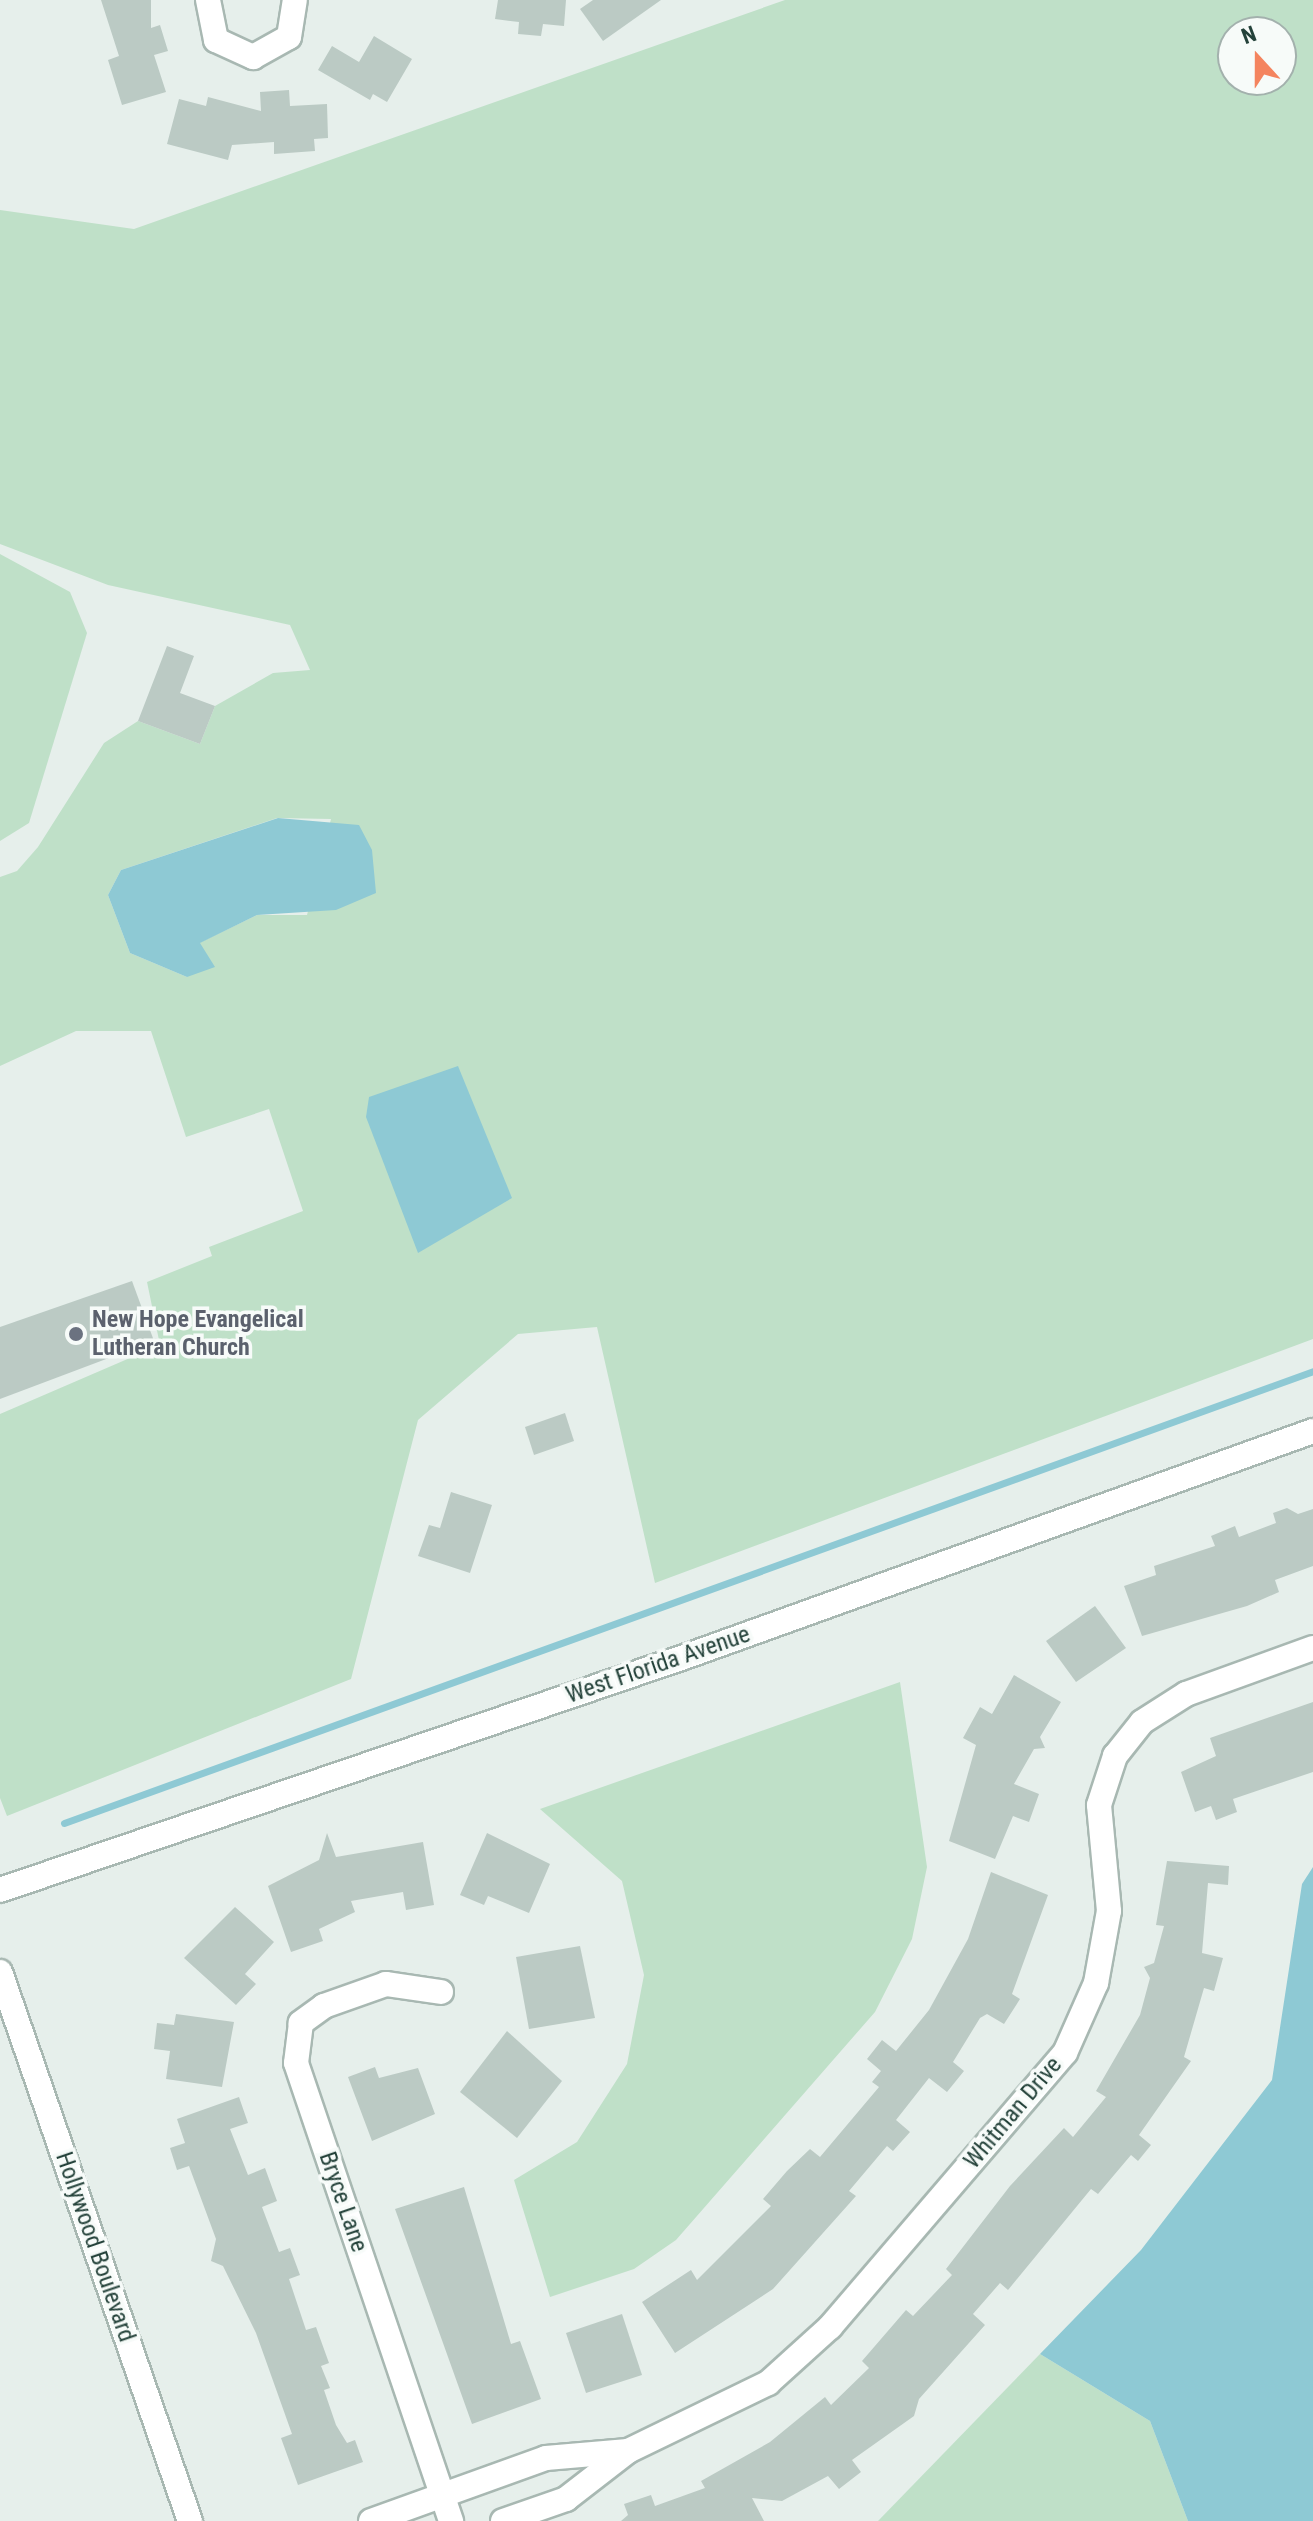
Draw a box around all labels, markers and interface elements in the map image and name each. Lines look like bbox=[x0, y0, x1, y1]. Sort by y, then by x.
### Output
north arrow bbox=[1217, 16, 1297, 96]
text: N bbox=[1238, 21, 1260, 49]
place label: New Hope Evangelical Lutheran Church bbox=[92, 1306, 304, 1362]
marker: New Hope Evangelical Lutheran Church bbox=[67, 1325, 85, 1343]
street label: West Florida Avenue bbox=[562, 1620, 754, 1710]
street label: Whitman Drive bbox=[958, 2051, 1068, 2175]
street label: Hollywood Boulevard bbox=[49, 2148, 141, 2346]
street label: Bryce Lane bbox=[312, 2148, 374, 2256]

